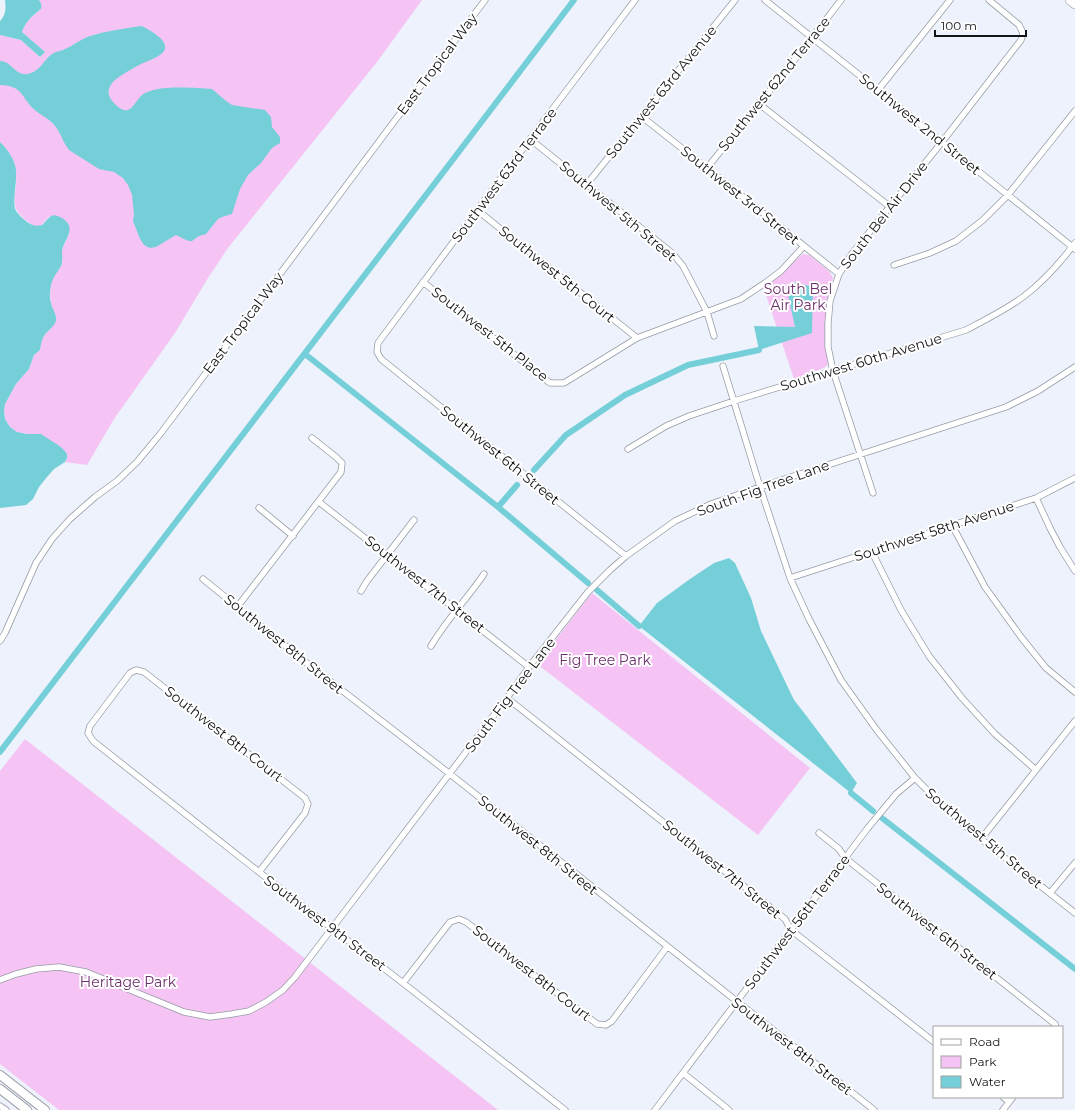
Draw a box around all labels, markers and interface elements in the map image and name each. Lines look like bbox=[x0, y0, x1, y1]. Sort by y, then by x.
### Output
street label: East Tropical Way bbox=[393, 9, 481, 119]
scale bar bbox=[935, 12, 1026, 38]
street label: Southwest 62nd Terrace bbox=[714, 13, 834, 155]
text: 100 m bbox=[941, 18, 977, 33]
street label: Southwest 63rd Avenue bbox=[602, 22, 720, 162]
street label: Southwest 2nd Street bbox=[855, 69, 985, 179]
street label: Southwest 63rd Terrace bbox=[447, 104, 561, 246]
street label: Southwest 3rd Street bbox=[677, 142, 803, 249]
street label: Southwest 5th Street bbox=[556, 157, 681, 266]
street label: South Bel Air Drive bbox=[836, 158, 932, 272]
street label: Southwest 5th Court bbox=[495, 222, 619, 327]
street label: East Tropical Way bbox=[199, 268, 287, 378]
park label: South Bel Air Park bbox=[764, 280, 832, 314]
street label: Southwest 5th Place bbox=[428, 283, 552, 385]
street label: Southwest 60th Avenue bbox=[778, 329, 944, 395]
street label: Southwest 6th Street bbox=[437, 401, 563, 509]
street label: South Fig Tree Lane bbox=[694, 456, 832, 520]
street label: Southwest 58th Avenue bbox=[852, 497, 1016, 565]
street label: Southwest 7th Street bbox=[361, 531, 489, 637]
street label: Southwest 8th Street bbox=[221, 590, 348, 698]
street label: South Fig Tree Lane bbox=[461, 634, 559, 756]
park label: Fig Tree Park bbox=[559, 651, 651, 669]
street label: Southwest 8th Court bbox=[161, 682, 287, 786]
street label: Southwest 5th Street bbox=[922, 784, 1047, 893]
street label: Southwest 8th Street bbox=[475, 791, 602, 899]
street label: Southwest 7th Street bbox=[659, 816, 785, 923]
street label: Southwest 56th Terrace bbox=[740, 851, 854, 993]
street label: Southwest 9th Street bbox=[260, 871, 390, 975]
street label: Southwest 6th Street bbox=[873, 878, 1001, 984]
street label: Southwest 8th Court bbox=[469, 921, 595, 1025]
park label: Heritage Park bbox=[80, 973, 177, 991]
street label: Southwest 8th Street bbox=[728, 993, 856, 1099]
legend bbox=[933, 1026, 1063, 1098]
text: Road bbox=[969, 1034, 1000, 1049]
text: Park bbox=[969, 1054, 997, 1069]
text: Water bbox=[969, 1074, 1006, 1089]

